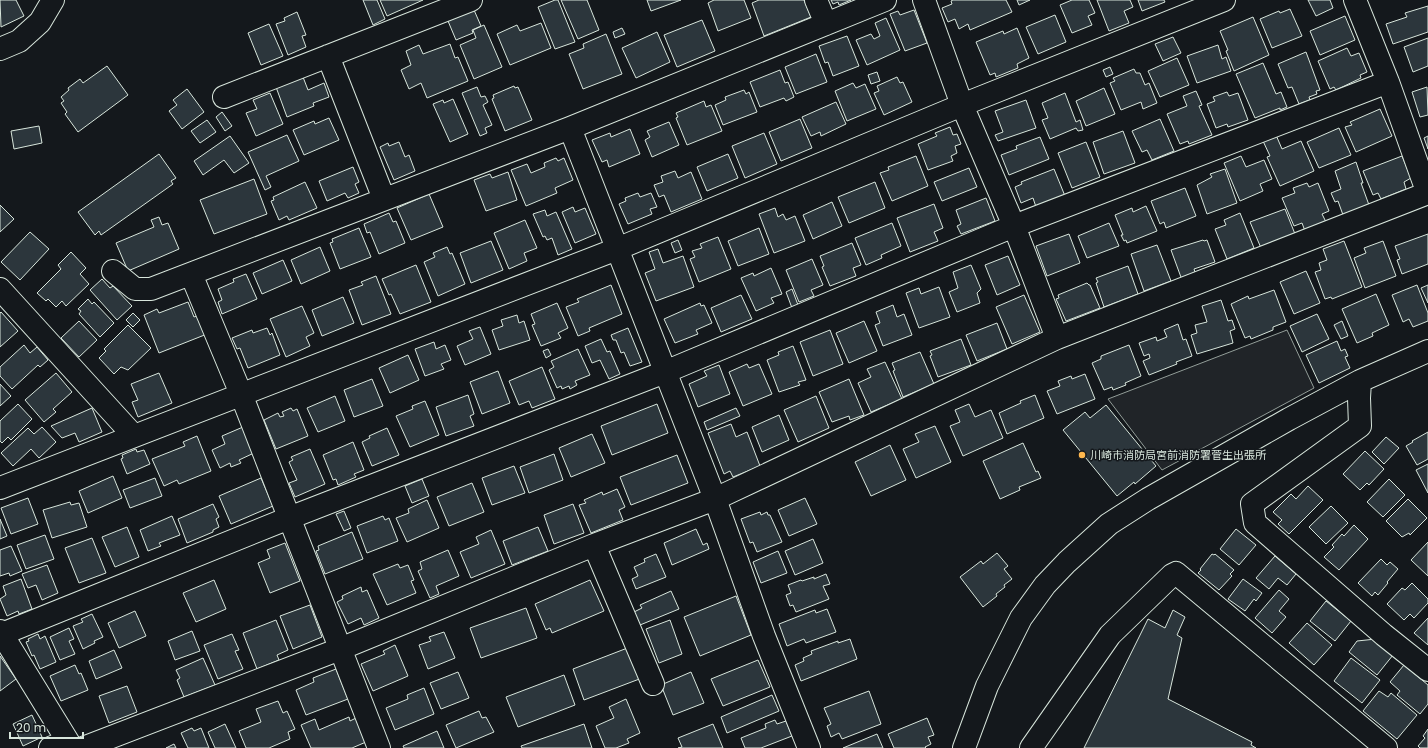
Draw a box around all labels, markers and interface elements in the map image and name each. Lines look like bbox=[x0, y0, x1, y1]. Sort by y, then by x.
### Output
place label: 川崎市消防局宮前消防署菅生出張所 bbox=[1090, 447, 1267, 463]
marker: 川崎市消防局宮前消防署菅生出張所 bbox=[1077, 450, 1087, 460]
scale bar bbox=[10, 714, 83, 740]
text: 20 m bbox=[16, 719, 46, 736]

